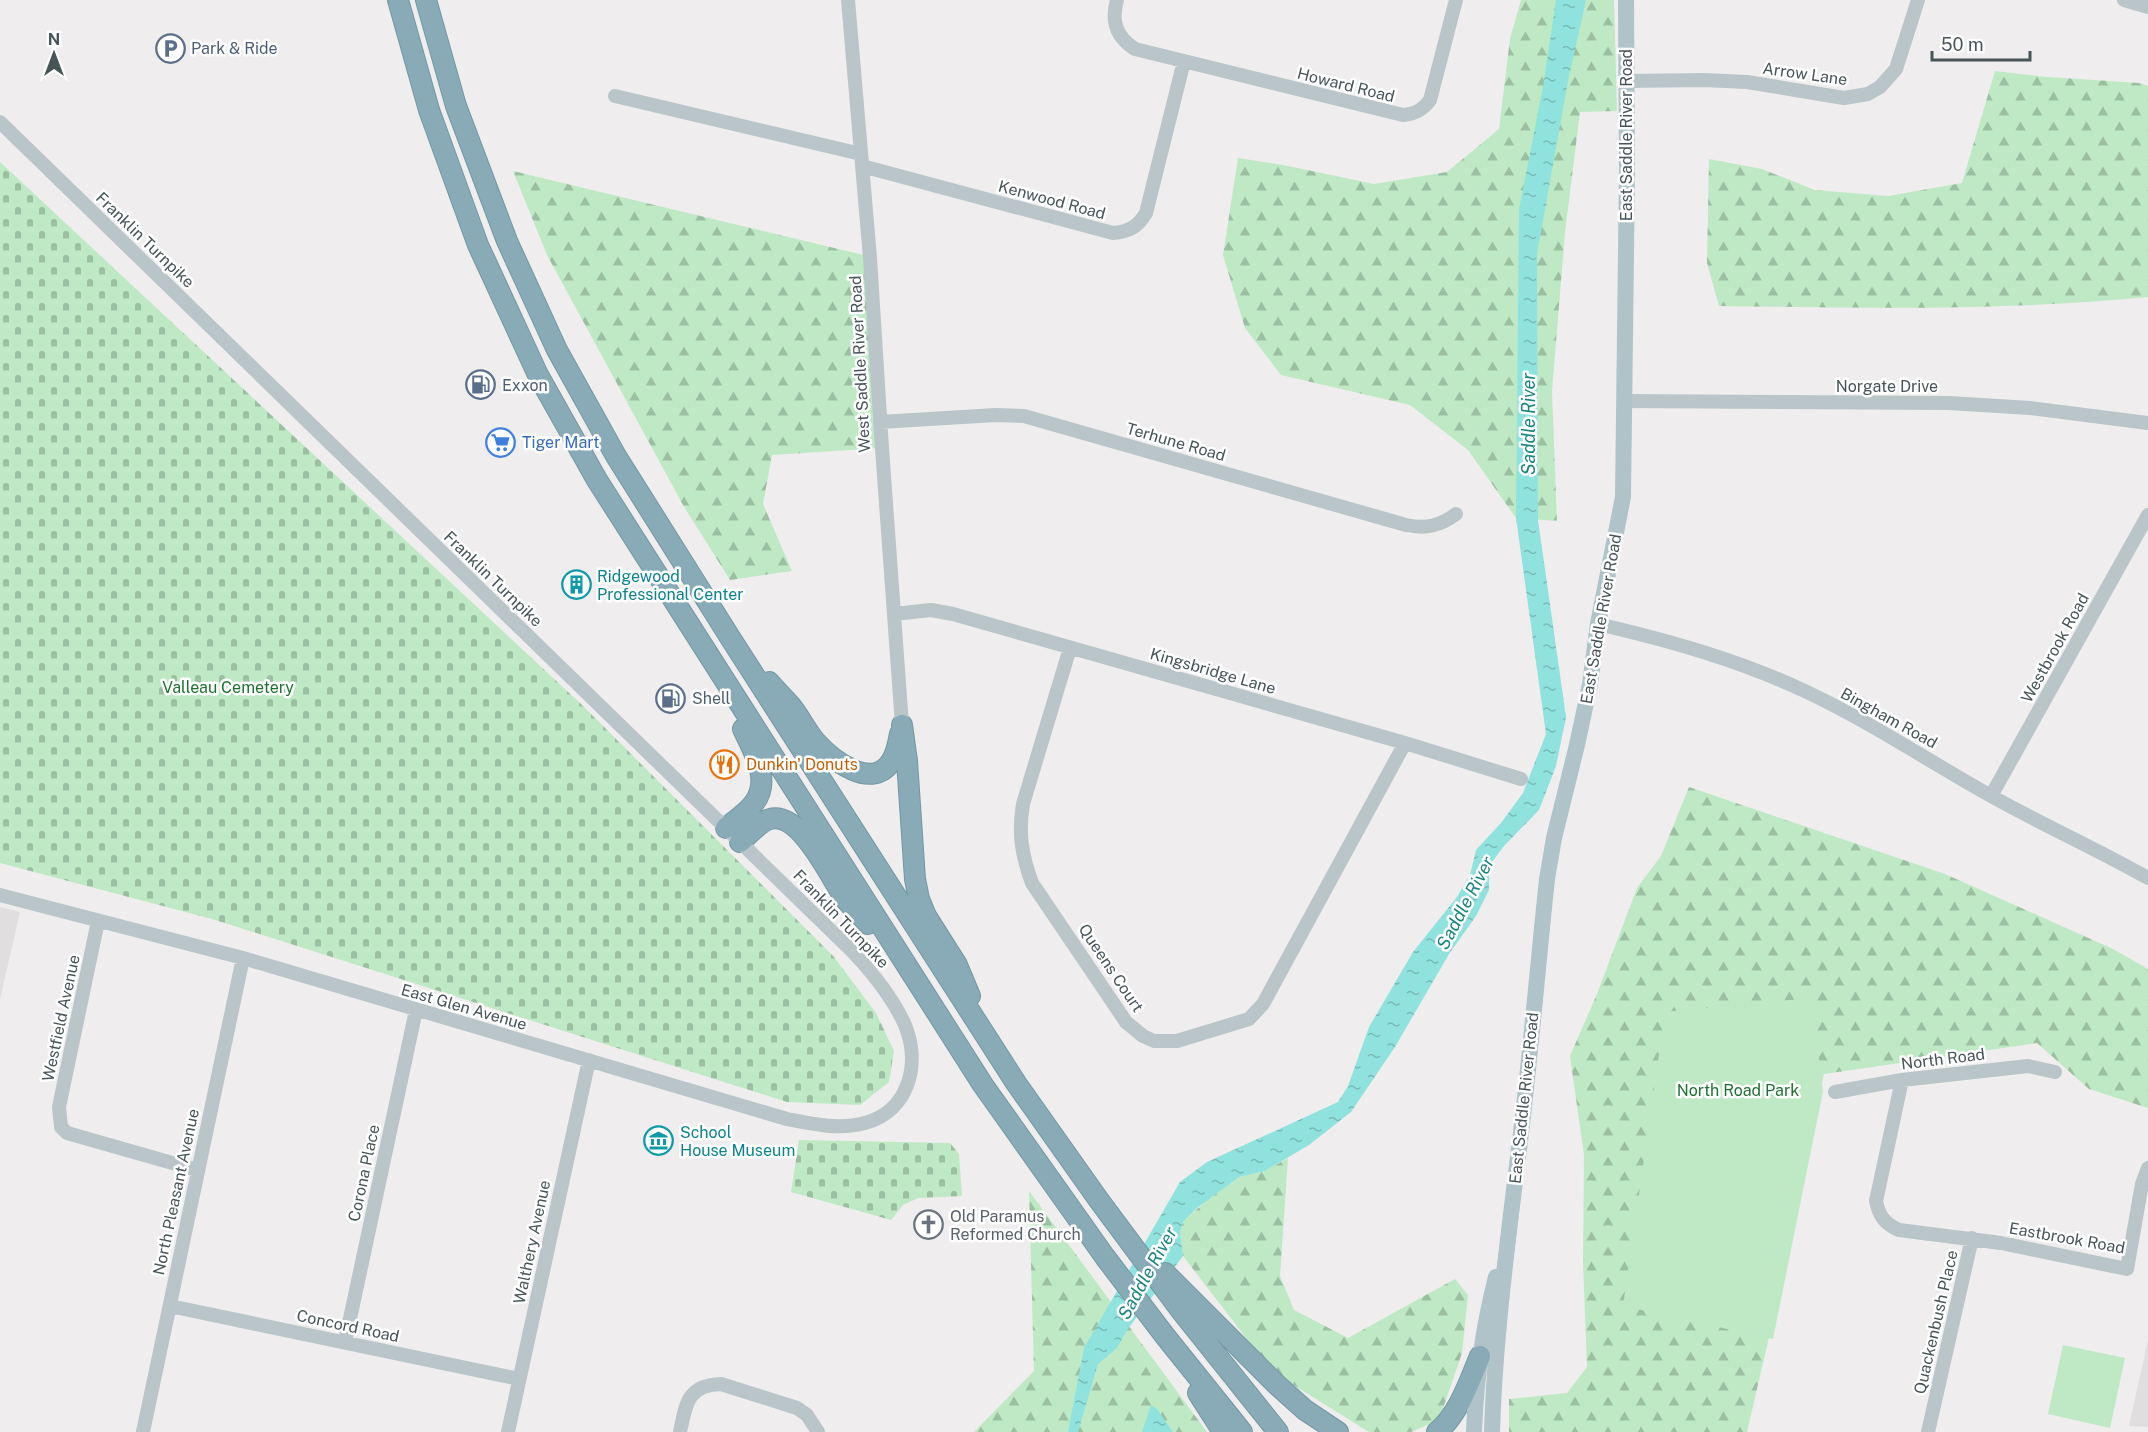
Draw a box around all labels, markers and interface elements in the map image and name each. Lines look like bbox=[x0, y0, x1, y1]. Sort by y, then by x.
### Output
north arrow bbox=[24, 24, 84, 84]
scale bar bbox=[1932, 24, 2030, 62]
text: N bbox=[48, 30, 60, 49]
parking icon: Park & Ride bbox=[154, 32, 186, 64]
text: 50 m bbox=[1941, 34, 1984, 55]
place label: Park & Ride bbox=[191, 39, 278, 58]
street label: East Saddle River Road bbox=[1617, 49, 1636, 221]
street label: Arrow Lane bbox=[1762, 59, 1848, 89]
street label: Howard Road bbox=[1295, 64, 1397, 106]
street label: Kenwood Road bbox=[996, 177, 1108, 223]
street label: Franklin Turnpike bbox=[92, 188, 198, 292]
street label: West Saddle River Road bbox=[846, 275, 874, 453]
fuel station icon: Exxon bbox=[465, 369, 497, 401]
water label: Saddle River bbox=[1518, 373, 1539, 475]
place label: Exxon bbox=[502, 376, 548, 395]
street label: Norgate Drive bbox=[1836, 377, 1938, 396]
street label: Terhune Road bbox=[1124, 419, 1228, 465]
supermarket icon: Tiger Mart bbox=[485, 426, 517, 458]
place label: Tiger Mart bbox=[522, 433, 600, 452]
street label: Franklin Turnpike bbox=[440, 527, 546, 631]
street label: East Saddle River Road bbox=[1577, 533, 1625, 705]
place label: Ridgewood Professional Center bbox=[597, 567, 744, 604]
building icon: Ridgewood Professional Center bbox=[560, 569, 592, 601]
street label: Westbrook Road bbox=[2017, 590, 2093, 706]
street label: Kingsbridge Lane bbox=[1148, 644, 1278, 698]
park label: Valleau Cemetery bbox=[162, 678, 294, 697]
fuel station icon: Shell bbox=[655, 682, 687, 714]
street label: Bingham Road bbox=[1837, 684, 1941, 752]
place label: Shell bbox=[692, 689, 731, 708]
restaurant icon: Dunkin' Donuts bbox=[709, 748, 741, 780]
place label: Dunkin' Donuts bbox=[746, 755, 858, 774]
water label: Saddle River bbox=[1432, 853, 1498, 953]
street label: Franklin Turnpike bbox=[789, 866, 893, 972]
street label: Queens Court bbox=[1075, 920, 1147, 1016]
street label: Westfield Avenue bbox=[38, 953, 84, 1083]
street label: East Glen Avenue bbox=[399, 980, 529, 1034]
street label: East Saddle River Road bbox=[1506, 1011, 1542, 1185]
street label: North Road bbox=[1900, 1044, 1986, 1074]
park label: North Road Park bbox=[1677, 1081, 1799, 1100]
street label: North Pleasant Avenue bbox=[149, 1107, 203, 1277]
street label: Corona Place bbox=[344, 1123, 384, 1223]
place label: School House Museum bbox=[680, 1123, 795, 1160]
museum icon: School House Museum bbox=[643, 1125, 675, 1157]
street label: Walthery Avenue bbox=[510, 1178, 554, 1306]
place label: Old Paramus Reformed Church bbox=[950, 1207, 1081, 1244]
church icon: Old Paramus Reformed Church bbox=[913, 1209, 945, 1241]
street label: Eastbrook Road bbox=[2008, 1218, 2126, 1258]
water label: Saddle River bbox=[1113, 1223, 1181, 1323]
street label: Quackenbush Place bbox=[1910, 1248, 1962, 1396]
street label: Concord Road bbox=[295, 1306, 401, 1346]

